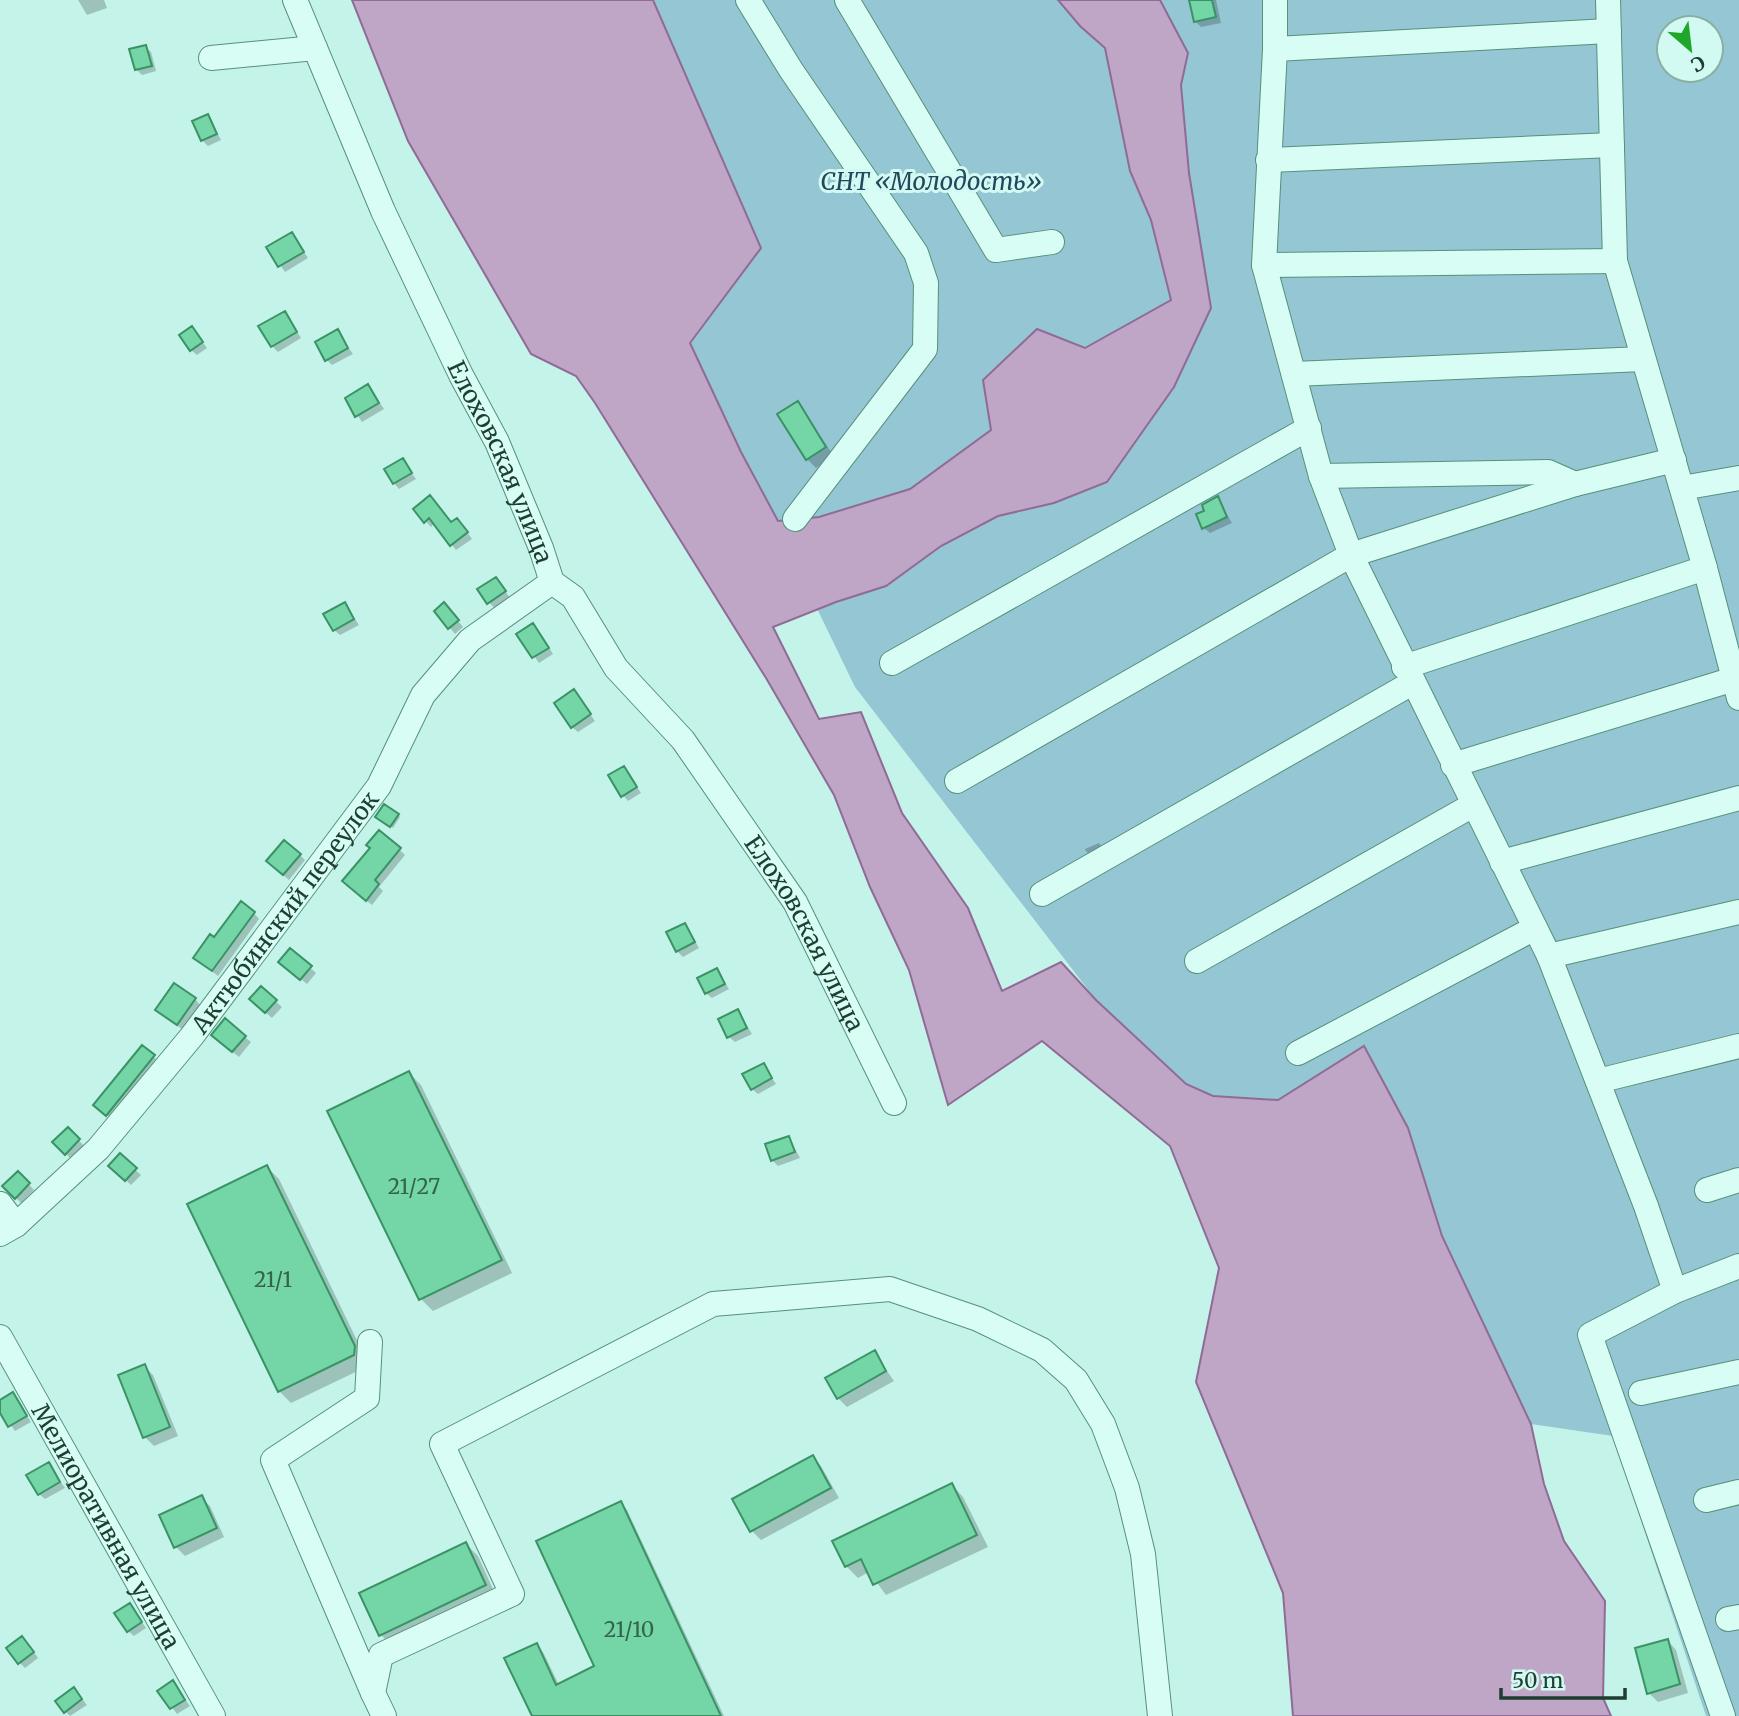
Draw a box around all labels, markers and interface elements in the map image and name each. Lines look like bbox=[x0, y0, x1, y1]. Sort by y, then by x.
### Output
north arrow bbox=[1655, 14, 1725, 84]
text: С bbox=[1687, 50, 1709, 78]
park label: СНТ «Молодость» bbox=[820, 166, 1042, 197]
street label: Елоховская улица bbox=[441, 356, 560, 567]
street label: Актюбинский переулок bbox=[183, 785, 385, 1040]
street label: Елоховская улица bbox=[738, 829, 872, 1036]
house number: 21/27 bbox=[388, 1173, 440, 1200]
house number: 21/1 bbox=[254, 1266, 292, 1293]
street label: Мелиоративная улица bbox=[25, 1398, 188, 1654]
house number: 21/10 bbox=[604, 1616, 654, 1643]
scale bar bbox=[1501, 1656, 1625, 1700]
text: 50 m bbox=[1512, 1667, 1563, 1694]

